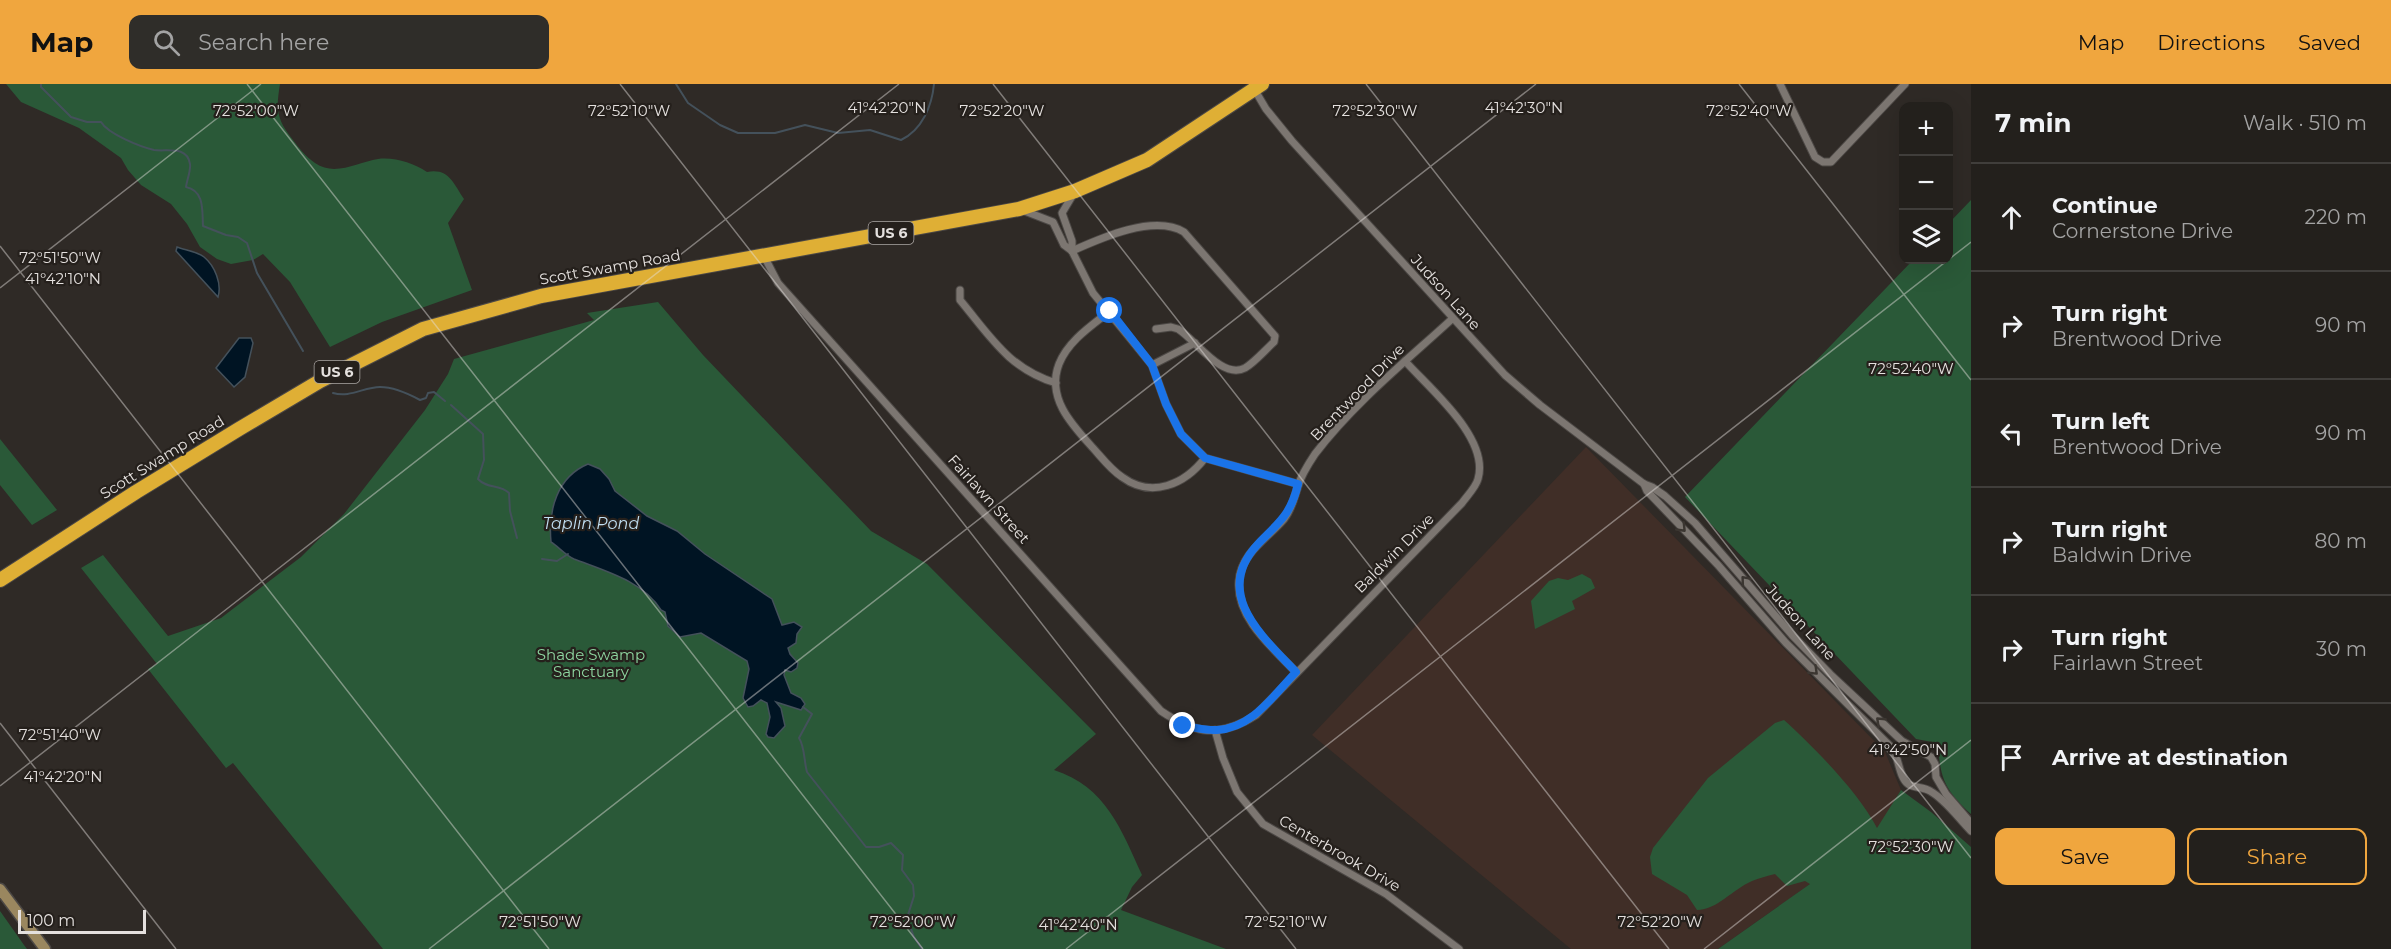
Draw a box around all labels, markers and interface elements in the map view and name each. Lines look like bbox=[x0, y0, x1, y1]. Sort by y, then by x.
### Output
search box bbox=[129, 15, 549, 69]
text: Map bbox=[30, 25, 93, 59]
icon: search bbox=[150, 26, 183, 59]
text: Search here bbox=[198, 29, 329, 56]
text: Map bbox=[2078, 30, 2124, 55]
text: Directions bbox=[2157, 30, 2265, 55]
text: Saved bbox=[2298, 30, 2361, 55]
text: 41°42'20"N bbox=[848, 98, 926, 117]
text: 41°42'30"N bbox=[1485, 98, 1563, 117]
text: 72°52'00"W bbox=[213, 101, 299, 120]
text: 72°52'10"W bbox=[588, 101, 670, 120]
text: 72°52'20"W bbox=[960, 101, 1045, 120]
text: 72°52'30"W bbox=[1333, 101, 1418, 120]
text: 72°52'40"W bbox=[1706, 101, 1792, 120]
map controls bbox=[1899, 102, 1953, 264]
button: + bbox=[1899, 102, 1953, 156]
text: 7 min bbox=[1995, 107, 2072, 139]
text: Walk · 510 m bbox=[2243, 111, 2367, 135]
button: − bbox=[1899, 156, 1953, 210]
text: Continue bbox=[2052, 192, 2158, 219]
icon: ahead bbox=[1995, 201, 2028, 234]
text: 220 m bbox=[2305, 205, 2367, 229]
button: layers bbox=[1899, 210, 1953, 264]
text: Cornerstone Drive bbox=[2052, 219, 2233, 243]
road number: US 6 bbox=[868, 222, 914, 244]
street label: Scott Swamp Road bbox=[538, 245, 682, 289]
text: 72°51'50"W bbox=[19, 248, 101, 267]
street label: Judson Lane bbox=[1406, 249, 1485, 334]
text: 41°42'10"N bbox=[25, 269, 101, 288]
route start bbox=[1096, 297, 1122, 323]
text: Turn right bbox=[2052, 300, 2167, 327]
icon: right bbox=[1995, 309, 2028, 342]
text: 90 m bbox=[2315, 313, 2367, 337]
text: Brentwood Drive bbox=[2052, 327, 2222, 351]
street label: Brentwood Drive bbox=[1306, 340, 1408, 444]
text: 72°52'40"W bbox=[1868, 359, 1954, 378]
road number: US 6 bbox=[314, 361, 360, 383]
text: Turn left bbox=[2052, 408, 2150, 435]
street label: Scott Swamp Road bbox=[96, 411, 228, 503]
icon: left bbox=[1995, 417, 2028, 450]
text: 90 m bbox=[2315, 421, 2367, 445]
text: Brentwood Drive bbox=[2052, 435, 2222, 459]
street label: Fairlawn Street bbox=[944, 451, 1034, 547]
street label: Baldwin Drive bbox=[1350, 509, 1438, 597]
water label: Taplin Pond bbox=[543, 514, 639, 533]
text: Turn right bbox=[2052, 516, 2167, 543]
one-way arrow bbox=[1675, 521, 1686, 531]
icon: right bbox=[1995, 525, 2028, 558]
text: 80 m bbox=[2315, 529, 2367, 553]
text: Baldwin Drive bbox=[2052, 543, 2192, 567]
one-way arrow bbox=[1742, 576, 1753, 587]
street label: Judson Lane bbox=[1761, 579, 1840, 664]
text: Turn right bbox=[2052, 624, 2167, 651]
icon: right bbox=[1995, 633, 2028, 666]
text: 30 m bbox=[2316, 637, 2367, 661]
park label: Shade Swamp Sanctuary bbox=[537, 645, 645, 681]
text: Fairlawn Street bbox=[2052, 651, 2203, 675]
one-way arrow bbox=[1807, 663, 1818, 674]
route end bbox=[1169, 712, 1195, 738]
one-way arrow bbox=[1876, 717, 1887, 728]
text: 72°51'40"W bbox=[19, 725, 101, 744]
text: 41°42'50"N bbox=[1869, 740, 1947, 759]
icon: arrive bbox=[1995, 741, 2028, 774]
text: Arrive at destination bbox=[2052, 744, 2288, 771]
text: 41°42'20"N bbox=[24, 767, 102, 786]
street label: Centerbrook Drive bbox=[1276, 810, 1404, 896]
button: Save bbox=[1995, 828, 2175, 885]
button: Share bbox=[2187, 828, 2367, 885]
text: 72°52'30"W bbox=[1869, 837, 1954, 856]
scale bar bbox=[18, 907, 146, 934]
text: 100 m bbox=[27, 911, 75, 930]
text: 72°51'50"W bbox=[499, 912, 581, 931]
text: 72°52'00"W bbox=[870, 912, 956, 931]
text: 72°52'10"W bbox=[1245, 912, 1327, 931]
text: 72°52'20"W bbox=[1618, 912, 1703, 931]
text: 41°42'40"N bbox=[1038, 915, 1118, 934]

